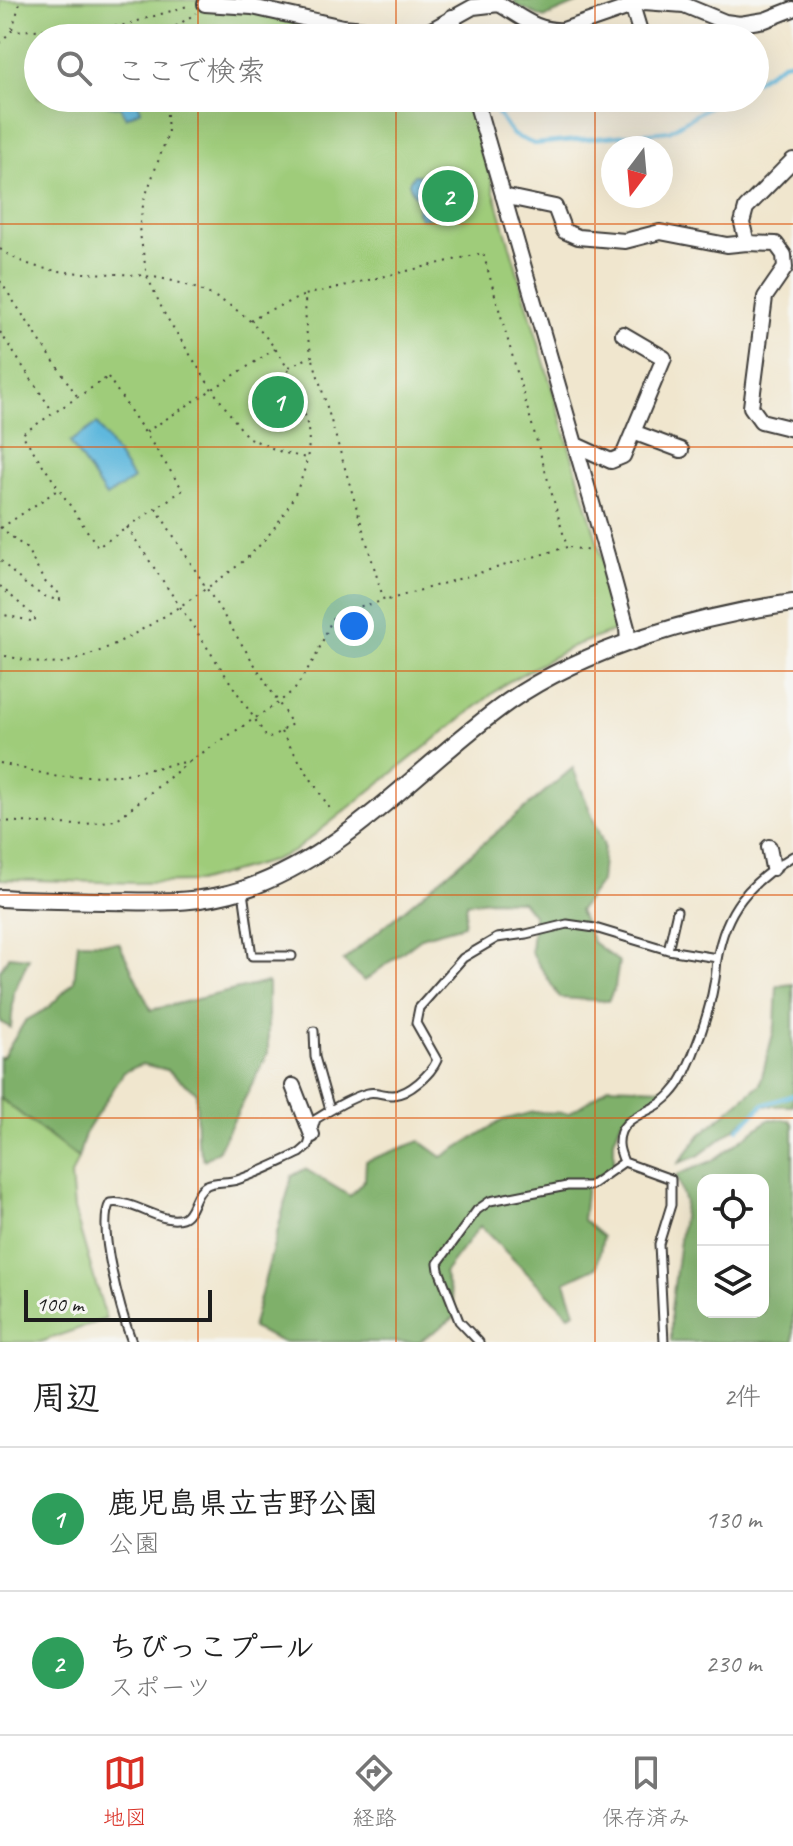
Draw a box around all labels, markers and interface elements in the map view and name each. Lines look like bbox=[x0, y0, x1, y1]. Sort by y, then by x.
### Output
search box bbox=[24, 24, 769, 112]
icon: search bbox=[52, 46, 96, 90]
text: ここで検索 bbox=[116, 52, 266, 90]
north arrow bbox=[601, 136, 673, 208]
pin: 2 bbox=[422, 166, 474, 226]
pin: 1 bbox=[252, 372, 304, 432]
your location bbox=[334, 606, 374, 646]
map controls bbox=[697, 1174, 769, 1318]
button: locate bbox=[697, 1174, 769, 1246]
button: layers bbox=[697, 1246, 769, 1318]
scale bar bbox=[24, 1286, 212, 1322]
text: 100 m bbox=[36, 1290, 83, 1318]
text: 周辺 bbox=[32, 1376, 100, 1419]
text: 2件 bbox=[723, 1380, 761, 1413]
text: 鹿児島県立吉野公園 bbox=[108, 1484, 378, 1522]
text: 1 bbox=[52, 1503, 64, 1536]
text: 130 m bbox=[705, 1503, 761, 1536]
text: 公園 bbox=[108, 1527, 160, 1560]
text: ちびっこプール bbox=[108, 1628, 315, 1666]
text: 2 bbox=[52, 1647, 64, 1680]
text: 230 m bbox=[705, 1647, 761, 1680]
text: スポーツ bbox=[108, 1671, 211, 1704]
tab: 地図 bbox=[103, 1751, 147, 1832]
tab: 経路 bbox=[352, 1751, 396, 1832]
tab: 保存済み bbox=[602, 1751, 690, 1832]

